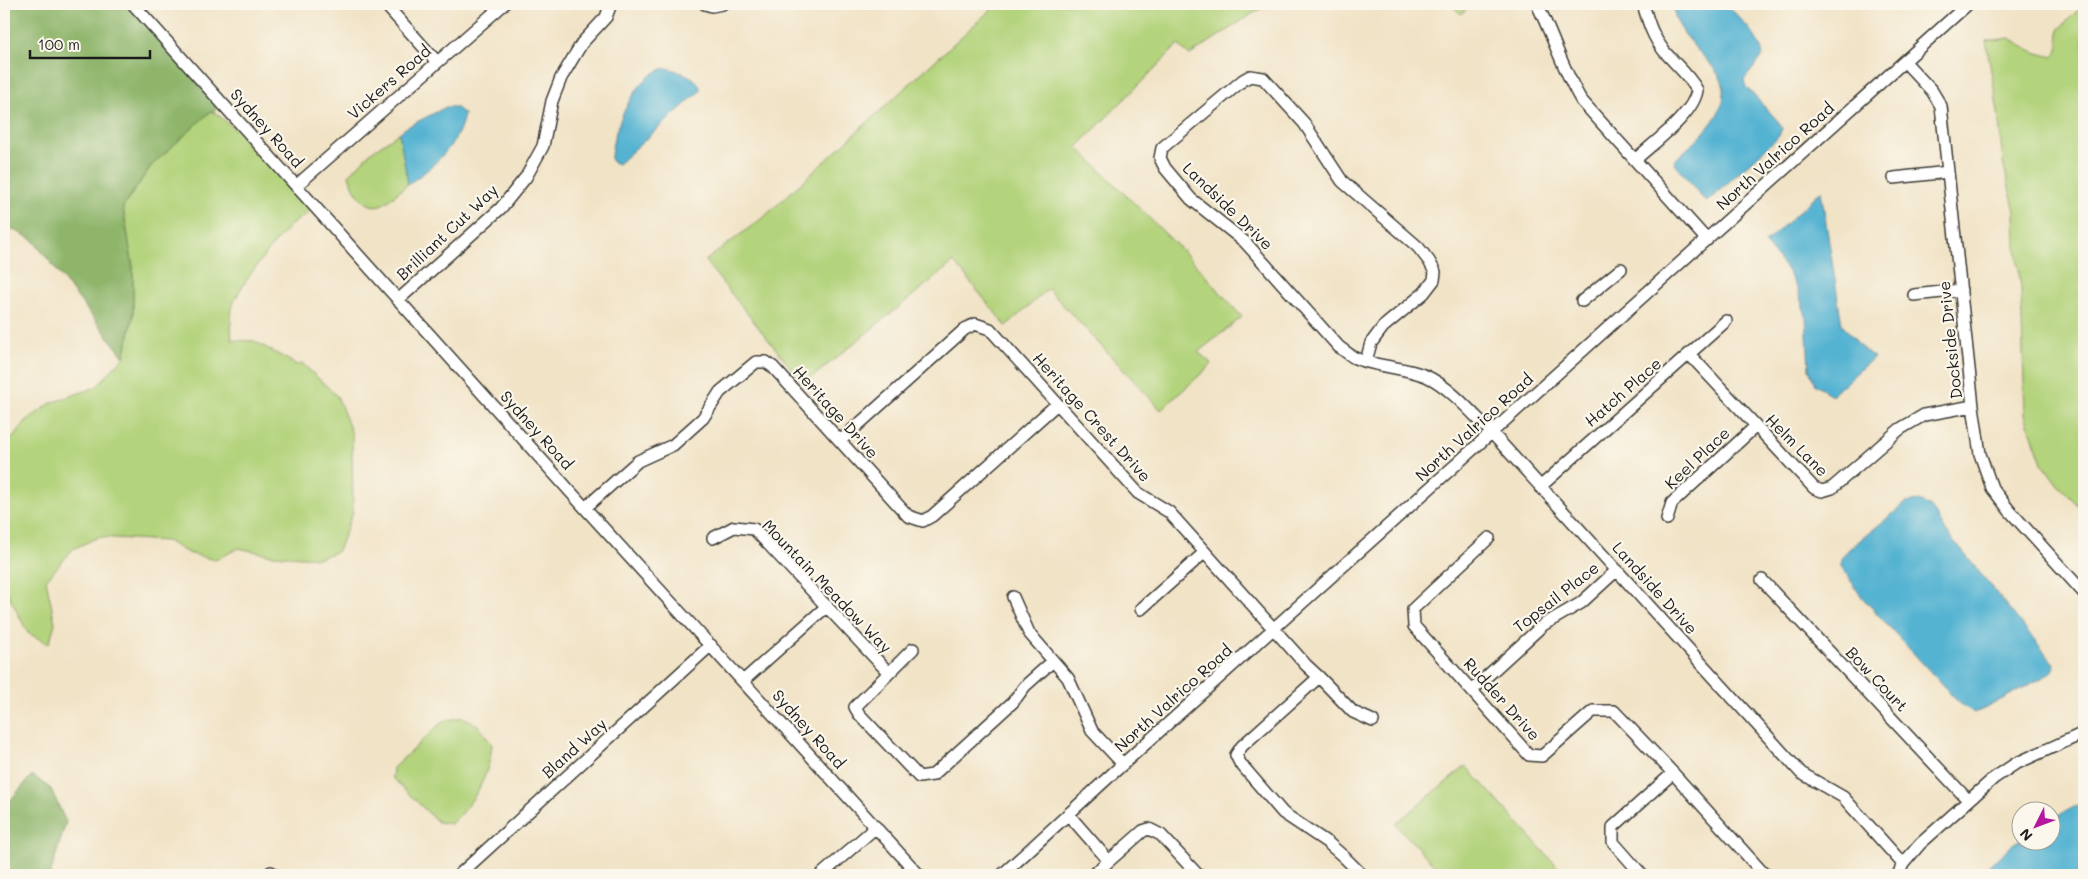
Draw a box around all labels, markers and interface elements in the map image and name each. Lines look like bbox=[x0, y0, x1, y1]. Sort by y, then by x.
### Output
scale bar bbox=[30, 28, 150, 60]
text: 100 m bbox=[38, 34, 80, 54]
street label: Vickers Road bbox=[343, 40, 435, 124]
street label: Sydney Road bbox=[226, 84, 309, 172]
street label: North Valrico Road bbox=[1711, 97, 1838, 214]
street label: Landside Drive bbox=[1179, 157, 1278, 254]
street label: Brilliant Cut Way bbox=[391, 179, 502, 284]
street label: Dockside Drive bbox=[1933, 280, 1966, 400]
street label: Heritage Crest Drive bbox=[1029, 348, 1156, 486]
street label: Hatch Place bbox=[1580, 353, 1665, 431]
street label: Heritage Drive bbox=[789, 361, 884, 462]
street label: North Valrico Road bbox=[1410, 368, 1537, 485]
street label: Sydney Road bbox=[496, 386, 579, 474]
street label: Helm Lane bbox=[1762, 409, 1833, 480]
street label: Keel Place bbox=[1660, 422, 1734, 493]
street label: Mountain Meadow Way bbox=[758, 514, 897, 657]
street label: Landside Drive bbox=[1608, 537, 1702, 638]
street label: Topsail Place bbox=[1509, 557, 1603, 637]
street label: North Valrico Road bbox=[1109, 639, 1236, 756]
street label: Bow Court bbox=[1842, 642, 1913, 716]
street label: Rudder Drive bbox=[1460, 653, 1545, 745]
street label: Sydney Road bbox=[768, 685, 851, 773]
street label: Bland Way bbox=[537, 713, 611, 782]
north arrow bbox=[2010, 802, 2060, 852]
text: N bbox=[2015, 825, 2037, 845]

